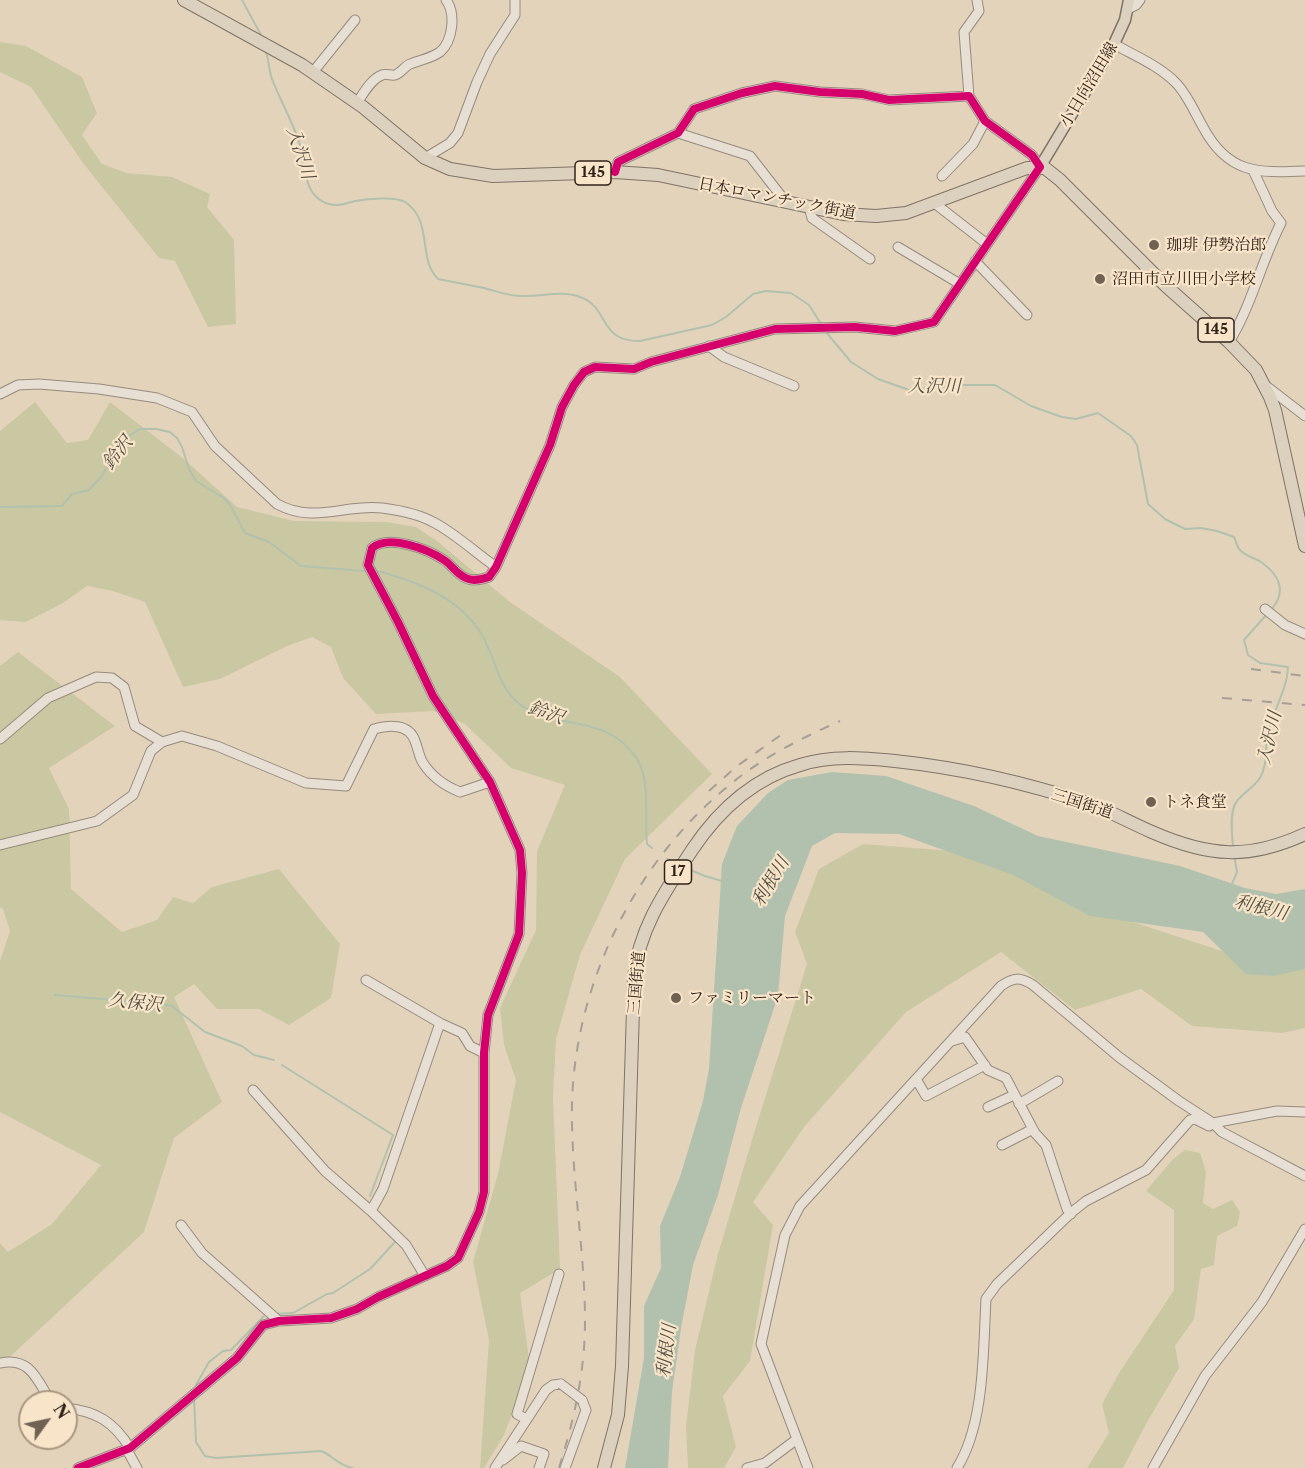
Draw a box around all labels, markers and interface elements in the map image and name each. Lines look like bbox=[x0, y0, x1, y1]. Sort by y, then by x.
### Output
street label: 小日向沼田線 bbox=[1056, 39, 1122, 131]
water label: 入沢川 bbox=[281, 124, 319, 182]
road number: 145 bbox=[575, 161, 611, 185]
street label: 日本ロマンチック街道 bbox=[697, 174, 857, 224]
place label: 珈琲 伊勢治郎 bbox=[1166, 235, 1266, 255]
marker: 珈琲 伊勢治郎 bbox=[1147, 238, 1161, 252]
place label: 沼田市立川田小学校 bbox=[1112, 269, 1256, 289]
marker: 沼田市立川田小学校 bbox=[1093, 272, 1107, 286]
road number: 145 bbox=[1198, 318, 1234, 342]
water label: 入沢川 bbox=[907, 376, 961, 398]
water label: 鈴沢 bbox=[98, 432, 138, 474]
water label: 鈴沢 bbox=[525, 697, 567, 729]
water label: 入沢川 bbox=[1253, 709, 1287, 767]
street label: 三国街道 bbox=[1049, 785, 1115, 823]
place label: トネ食堂 bbox=[1163, 792, 1227, 812]
marker: トネ食堂 bbox=[1144, 795, 1158, 809]
water label: 利根川 bbox=[748, 853, 794, 911]
road number: 17 bbox=[664, 860, 692, 884]
water label: 利根川 bbox=[1232, 891, 1290, 925]
street label: 三国街道 bbox=[625, 950, 649, 1016]
place label: ファミリーマート bbox=[688, 988, 816, 1008]
water label: 久保沢 bbox=[107, 989, 163, 1017]
marker: ファミリーマート bbox=[669, 991, 683, 1005]
water label: 利根川 bbox=[653, 1323, 681, 1379]
north arrow bbox=[18, 1390, 78, 1450]
text: N bbox=[49, 1400, 74, 1423]

